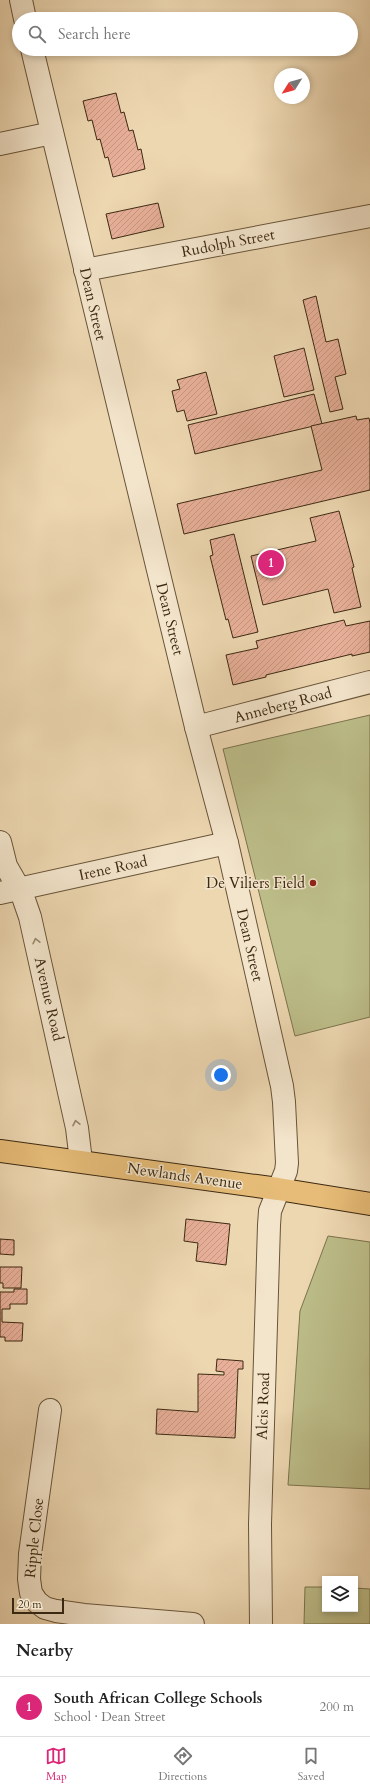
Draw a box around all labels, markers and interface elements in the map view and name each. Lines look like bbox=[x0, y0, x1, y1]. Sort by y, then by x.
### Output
search box bbox=[12, 12, 358, 56]
icon: search bbox=[26, 23, 48, 45]
text: Search here bbox=[58, 24, 131, 44]
north arrow bbox=[274, 68, 310, 104]
street label: Rudolph Street bbox=[180, 224, 277, 262]
street label: Dean Street bbox=[75, 266, 111, 343]
pin: 1 bbox=[258, 548, 284, 578]
street label: Dean Street bbox=[151, 581, 189, 658]
street label: Anneberg Road bbox=[232, 682, 334, 728]
street label: Irene Road bbox=[77, 851, 149, 885]
place label: De Viliers Field bbox=[206, 873, 305, 893]
marker: De Viliers Field bbox=[308, 878, 318, 888]
street label: Dean Street bbox=[232, 907, 268, 984]
one-way arrow bbox=[32, 938, 41, 945]
street label: Avenue Road bbox=[30, 955, 68, 1043]
your location bbox=[211, 1065, 231, 1085]
one-way arrow bbox=[73, 1120, 81, 1126]
street label: Newlands Avenue bbox=[126, 1158, 244, 1194]
street label: Alcis Road bbox=[252, 1372, 274, 1440]
street label: Ripple Close bbox=[20, 1497, 48, 1579]
map controls bbox=[322, 1576, 358, 1612]
button: layers bbox=[322, 1576, 358, 1612]
scale bar bbox=[12, 1596, 64, 1615]
text: 20 m bbox=[18, 1597, 42, 1612]
text: Nearby bbox=[16, 1639, 73, 1662]
text: South African College Schools bbox=[54, 1688, 262, 1708]
text: 1 bbox=[26, 1698, 32, 1716]
text: 200 m bbox=[320, 1698, 354, 1716]
text: School · Dean Street bbox=[54, 1708, 165, 1726]
tab: Map bbox=[45, 1745, 67, 1784]
tab: Directions bbox=[158, 1745, 207, 1784]
tab: Saved bbox=[298, 1745, 325, 1784]

